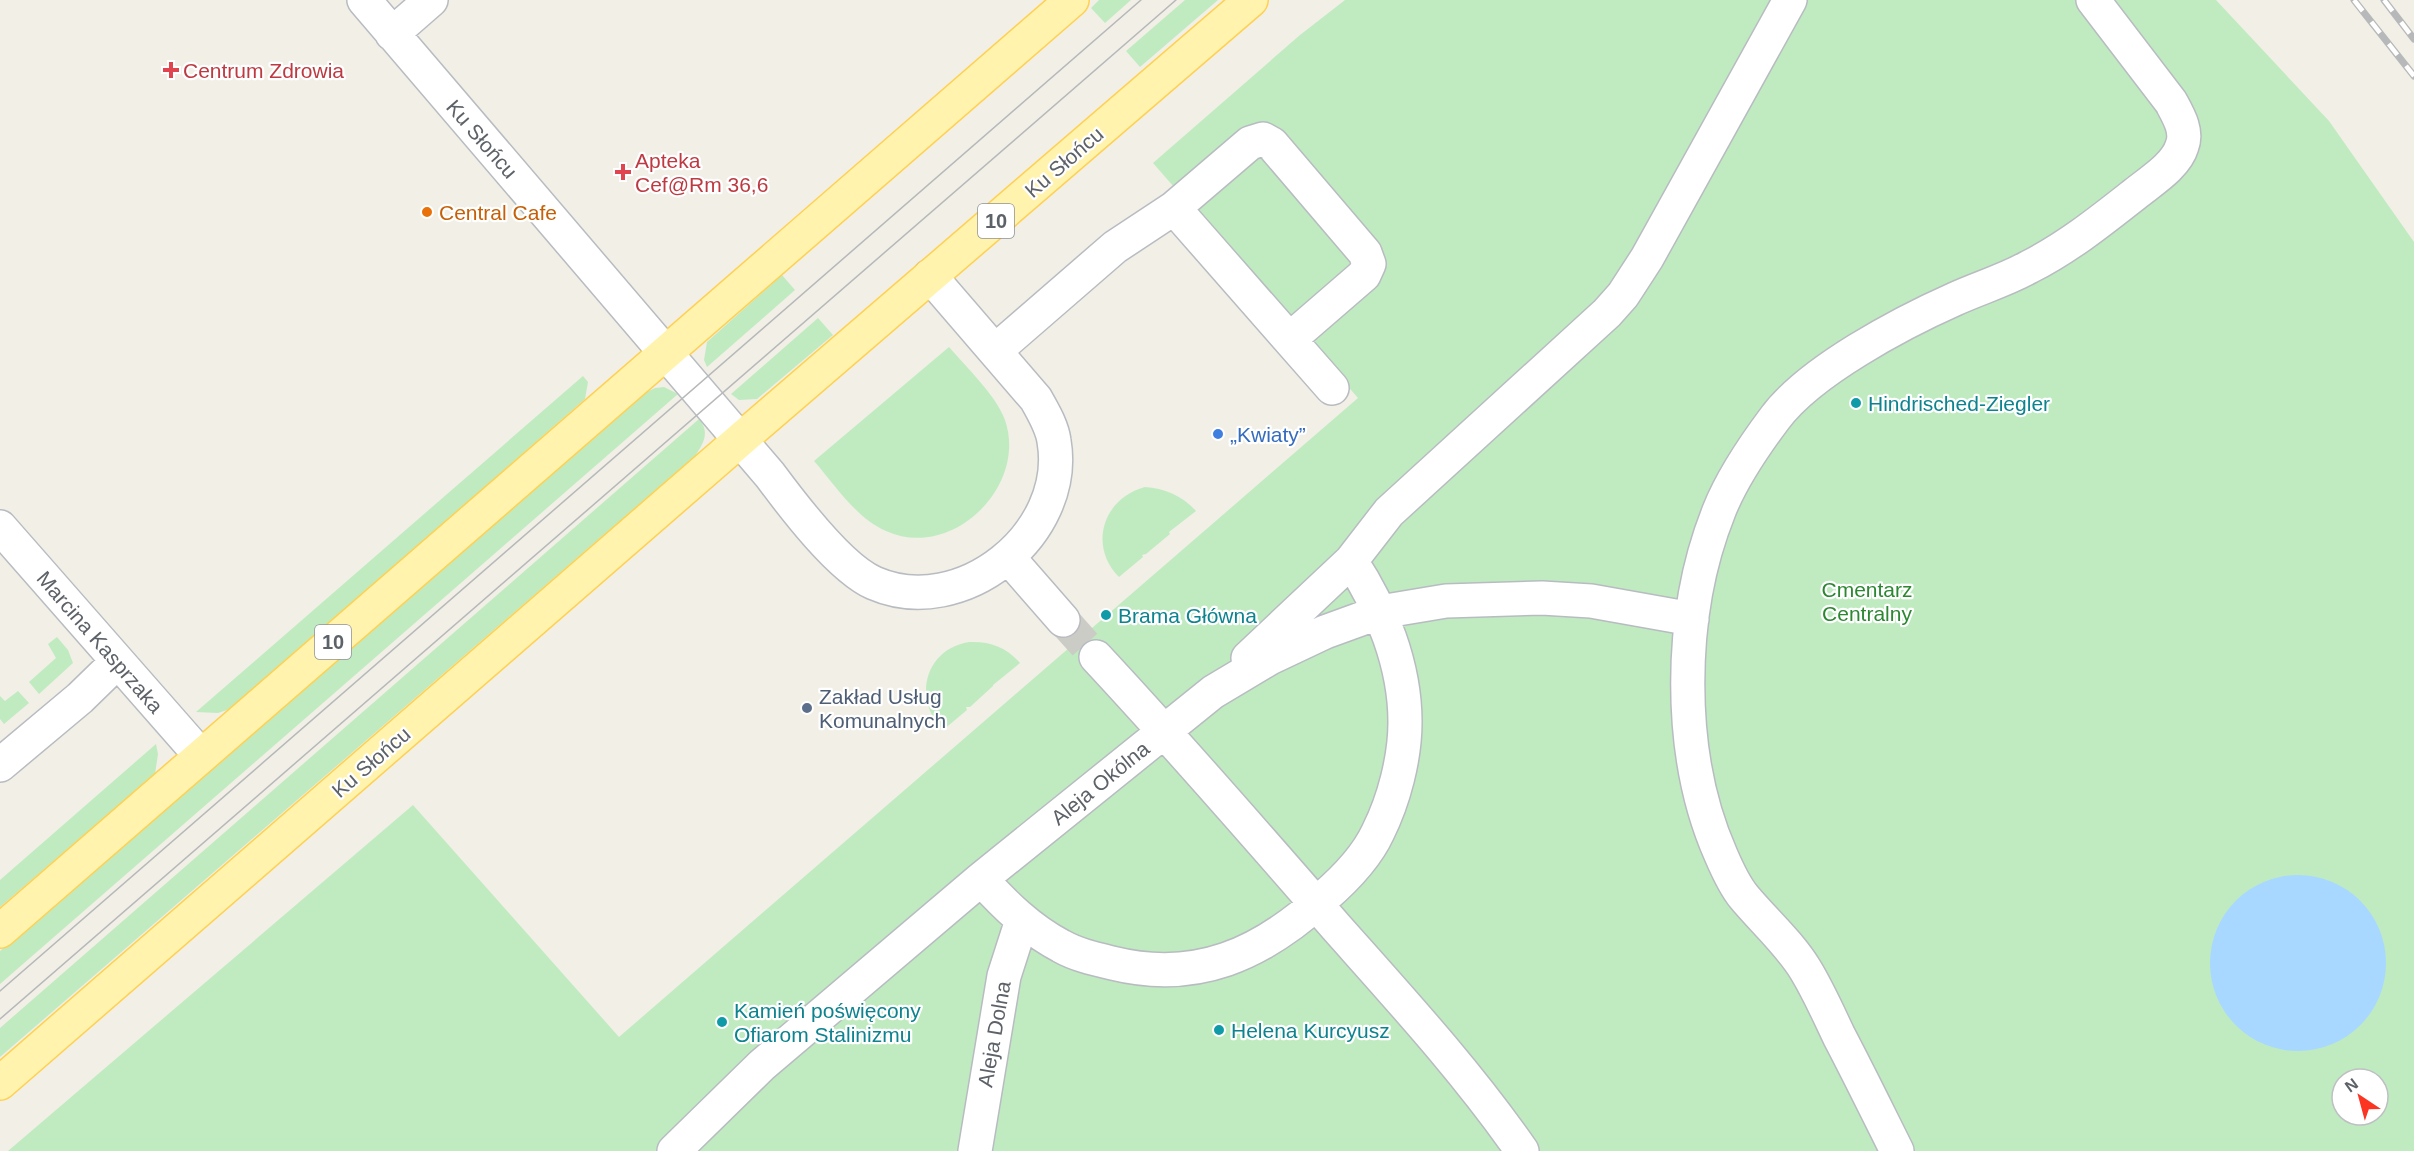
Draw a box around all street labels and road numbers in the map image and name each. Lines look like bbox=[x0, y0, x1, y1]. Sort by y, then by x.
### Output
street label: Ku Słońcu bbox=[442, 95, 522, 183]
street label: Ku Słońcu bbox=[1020, 122, 1108, 202]
road number: 10 bbox=[978, 204, 1014, 238]
street label: Marcina Kasprzaka bbox=[32, 567, 168, 718]
road number: 10 bbox=[315, 625, 351, 659]
street label: Ku Słońcu bbox=[327, 722, 415, 802]
street label: Aleja Okólna bbox=[1046, 736, 1154, 829]
street label: Aleja Dolna bbox=[973, 979, 1015, 1089]

